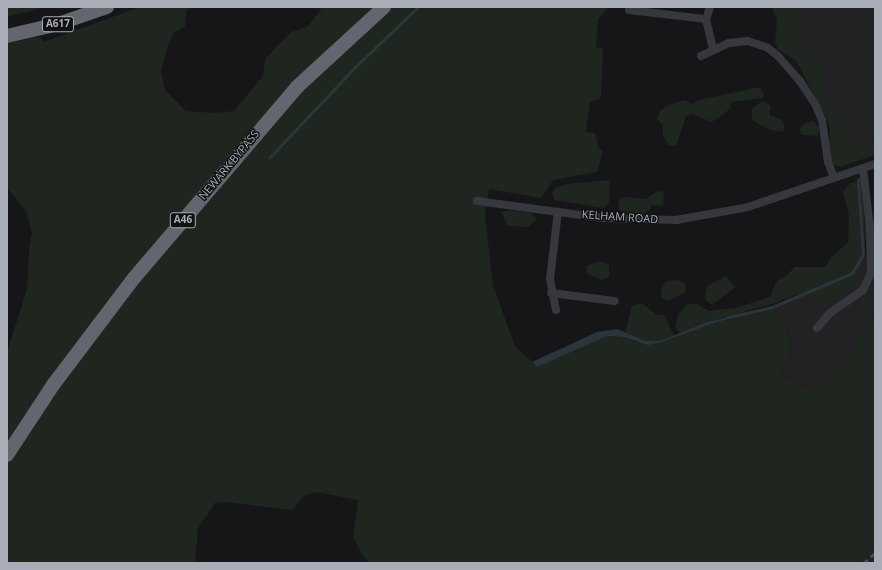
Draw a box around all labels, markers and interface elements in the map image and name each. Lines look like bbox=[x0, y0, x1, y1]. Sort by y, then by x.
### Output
road number: A617 bbox=[41, 16, 75, 32]
street label: NEWARK BYPASS bbox=[196, 128, 262, 202]
street label: KELHAM ROAD bbox=[581, 208, 659, 226]
road number: A46 bbox=[169, 212, 197, 228]

